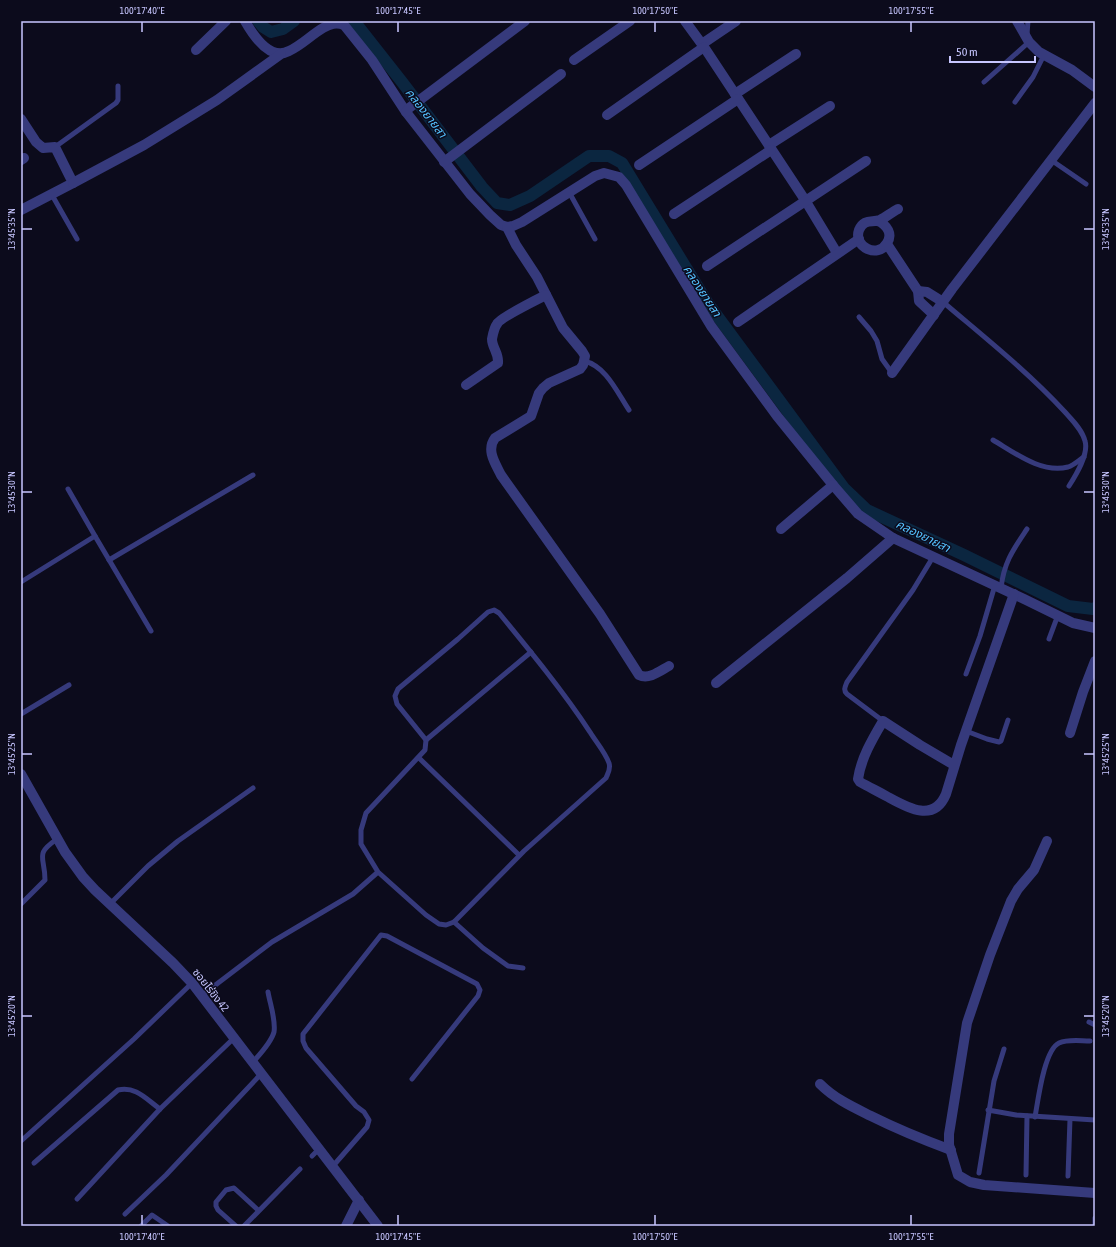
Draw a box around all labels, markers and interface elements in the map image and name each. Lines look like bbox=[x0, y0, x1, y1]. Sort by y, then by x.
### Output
text: 100°17'40"E bbox=[120, 5, 165, 16]
text: 100°17'45"E bbox=[376, 5, 421, 16]
text: 100°17'50"E bbox=[633, 5, 678, 16]
text: 100°17'55"E bbox=[889, 5, 934, 16]
scale bar bbox=[950, 38, 1035, 64]
text: 50 m bbox=[956, 45, 978, 59]
water label: คลองยายสา bbox=[402, 86, 450, 141]
text: 13°45'35"N bbox=[6, 208, 17, 250]
text: 13°45'35"N bbox=[1100, 208, 1111, 250]
water label: คลองยายสา bbox=[680, 263, 724, 320]
text: 13°45'30"N bbox=[6, 471, 17, 513]
text: 13°45'30"N bbox=[1100, 471, 1111, 513]
water label: คลองยายสา bbox=[894, 517, 953, 556]
text: 13°45'25"N bbox=[6, 733, 17, 775]
text: 13°45'25"N bbox=[1100, 733, 1111, 775]
street label: ซอยไร่ขิง 42 bbox=[190, 966, 232, 1014]
text: 13°45'20"N bbox=[6, 995, 17, 1037]
text: 13°45'20"N bbox=[1100, 995, 1111, 1037]
text: 100°17'40"E bbox=[120, 1231, 165, 1242]
text: 100°17'45"E bbox=[376, 1231, 421, 1242]
text: 100°17'50"E bbox=[633, 1231, 678, 1242]
text: 100°17'55"E bbox=[889, 1231, 934, 1242]

